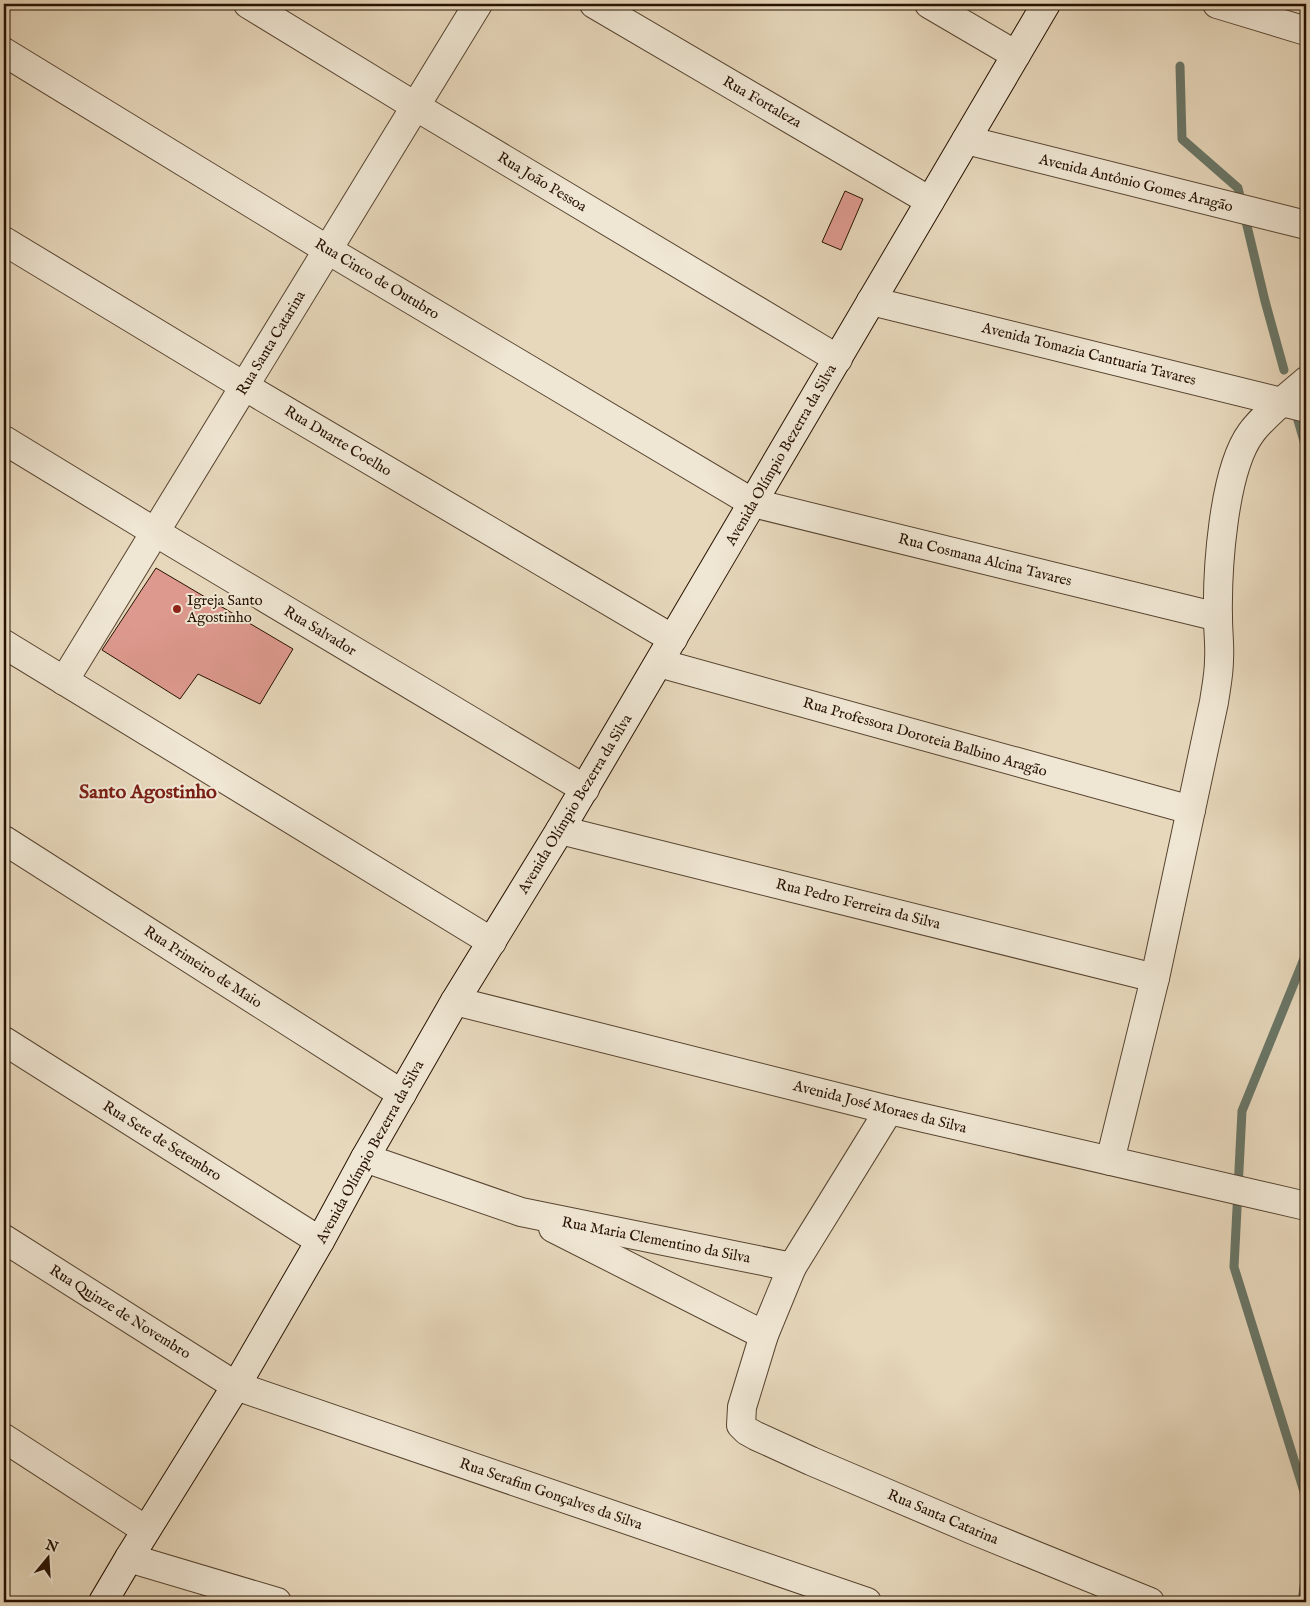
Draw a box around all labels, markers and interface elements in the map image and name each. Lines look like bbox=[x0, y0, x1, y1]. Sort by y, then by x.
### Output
street label: Rua Fortaleza bbox=[719, 72, 805, 132]
street label: Rua João Pessoa bbox=[494, 148, 591, 216]
street label: Avenida Antônio Gomes Aragão bbox=[1036, 149, 1235, 216]
street label: Rua Cinco de Outubro bbox=[311, 234, 443, 324]
street label: Rua Santa Catarina bbox=[232, 287, 310, 399]
street label: Avenida Tomazia Cantuaria Tavares bbox=[979, 318, 1198, 390]
street label: Avenida Olímpio Bezerra da Silva bbox=[721, 360, 841, 550]
street label: Rua Duarte Coelho bbox=[281, 401, 395, 481]
street label: Rua Cosmana Alcina Tavares bbox=[896, 529, 1074, 591]
place label: Igreja Santo Agostinho bbox=[186, 591, 263, 627]
street label: Rua Salvador bbox=[280, 602, 360, 660]
marker: Igreja Santo Agostinho bbox=[171, 603, 183, 615]
street label: Rua Professora Doroteia Balbino Aragão bbox=[801, 693, 1049, 781]
street label: Avenida Olímpio Bezerra da Silva bbox=[513, 710, 637, 898]
district label: Santo Agostinho bbox=[79, 780, 217, 805]
street label: Rua Pedro Ferreira da Silva bbox=[774, 874, 943, 934]
street label: Rua Primeiro de Maio bbox=[140, 922, 266, 1012]
street label: Avenida Olímpio Bezerra da Silva bbox=[311, 1057, 429, 1248]
street label: Avenida José Moraes da Silva bbox=[790, 1076, 969, 1138]
street label: Rua Sete de Setembro bbox=[99, 1097, 225, 1185]
street label: Rua Maria Clementino da Silva bbox=[560, 1212, 752, 1268]
street label: Rua Quinze de Novembro bbox=[46, 1261, 194, 1363]
street label: Rua Serafim Gonçalves da Silva bbox=[457, 1454, 645, 1534]
street label: Rua Santa Catarina bbox=[885, 1485, 1002, 1549]
north arrow bbox=[22, 1534, 72, 1584]
text: N bbox=[42, 1536, 60, 1557]

